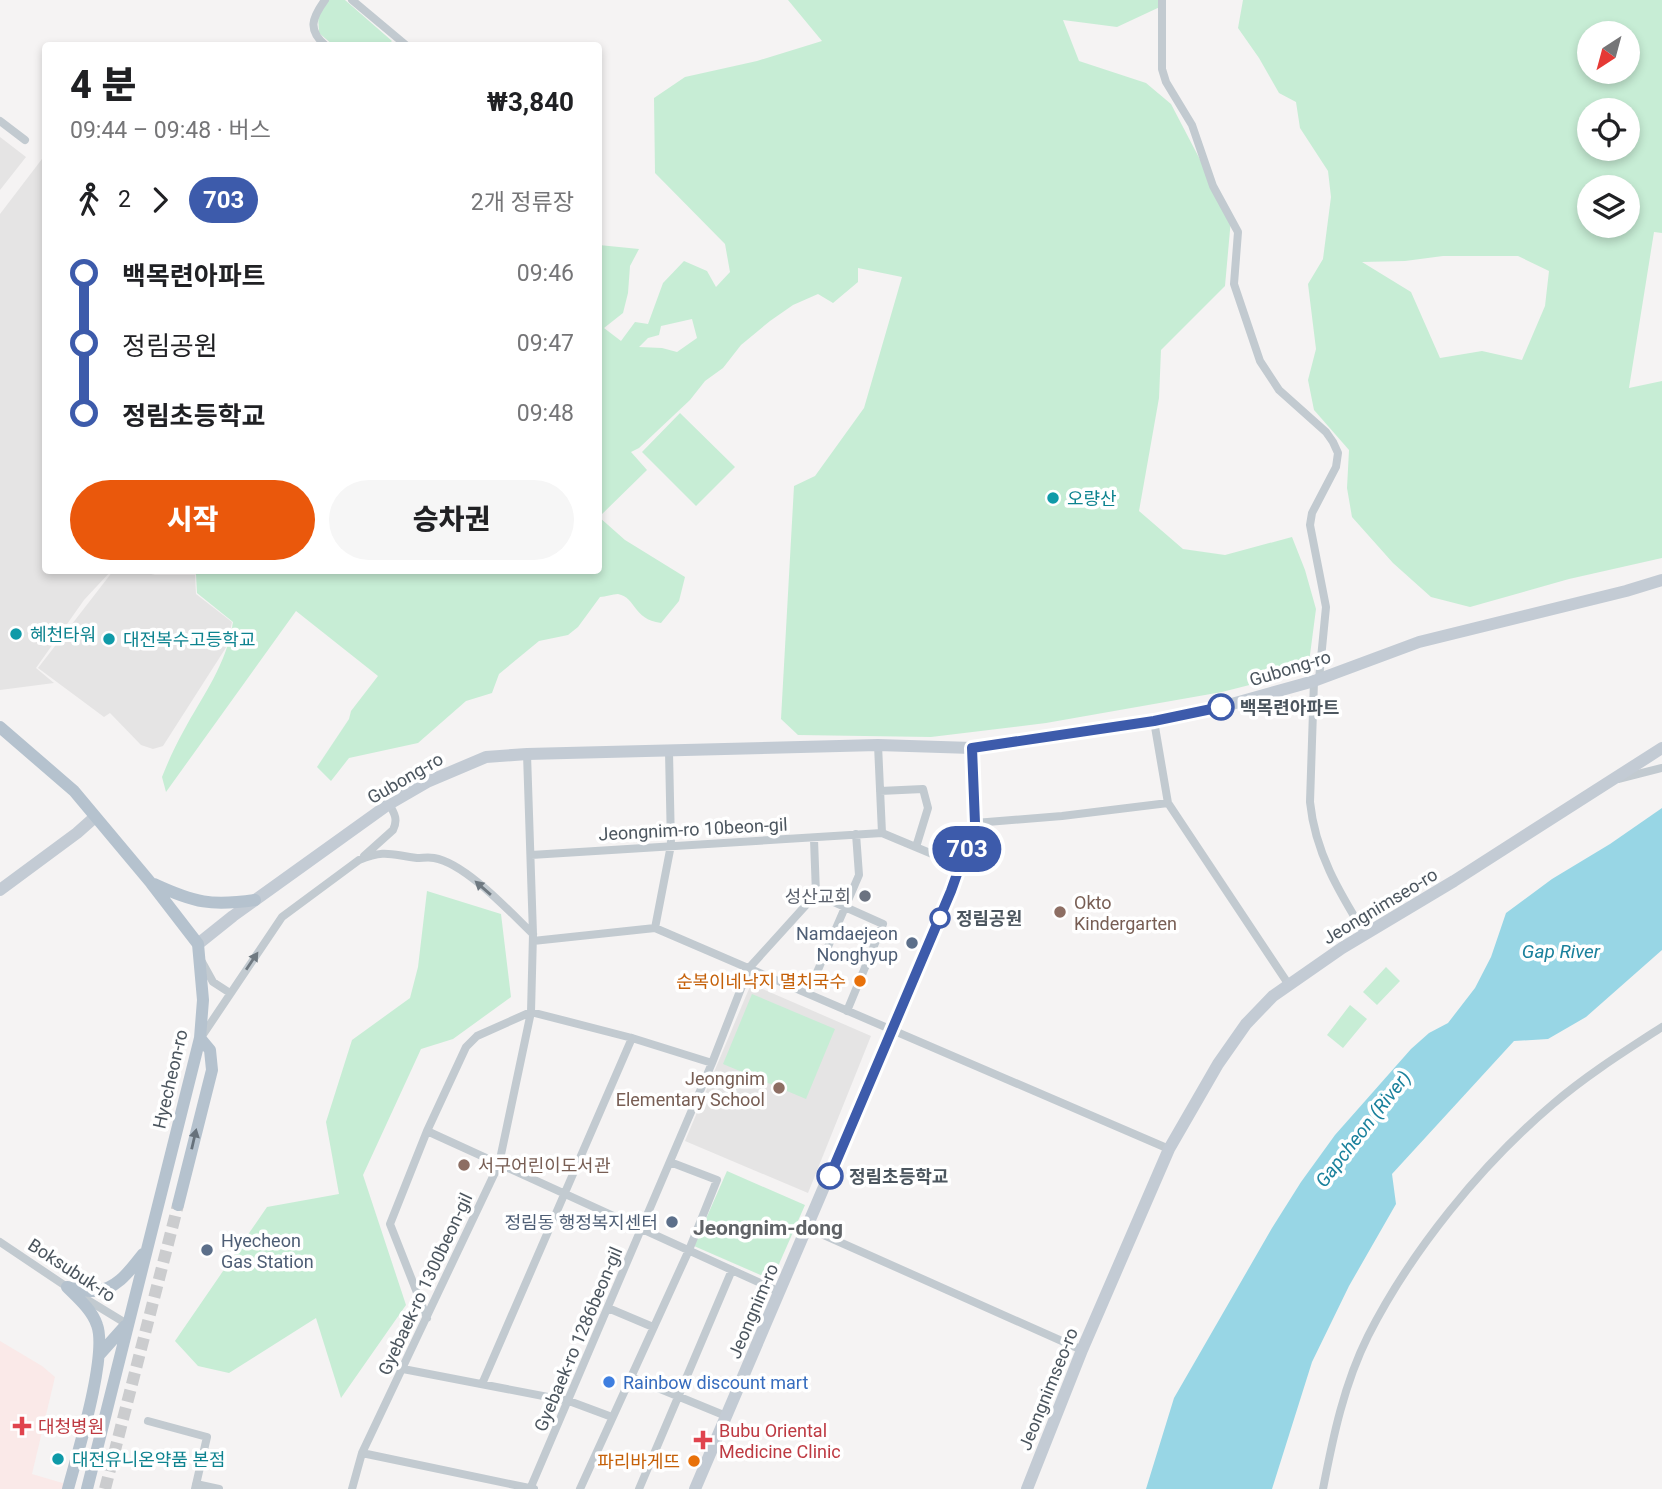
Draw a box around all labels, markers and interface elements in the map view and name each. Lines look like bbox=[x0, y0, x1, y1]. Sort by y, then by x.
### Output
north arrow bbox=[1577, 21, 1640, 84]
map controls bbox=[1577, 21, 1640, 238]
text: 4 분 bbox=[70, 63, 136, 107]
text: ₩3,840 bbox=[487, 87, 574, 117]
button: locate bbox=[1577, 98, 1640, 161]
text: 09:44 – 09:48 · 버스 bbox=[70, 117, 271, 144]
button: layers bbox=[1577, 175, 1640, 238]
icon: walk bbox=[70, 181, 108, 219]
icon: forward bbox=[141, 181, 179, 219]
text: 2 bbox=[118, 186, 131, 213]
text: 703 bbox=[203, 186, 244, 214]
text: 2개 정류장 bbox=[471, 189, 574, 216]
text: 09:46 bbox=[517, 260, 574, 287]
text: 백목련아파트 bbox=[122, 261, 266, 291]
text: 09:47 bbox=[517, 330, 574, 357]
text: 정림공원 bbox=[122, 331, 218, 361]
text: 09:48 bbox=[517, 400, 574, 427]
text: 정림초등학교 bbox=[122, 401, 266, 431]
button: 시작 bbox=[70, 480, 315, 560]
button: 승차권 bbox=[329, 480, 574, 560]
place label: 오량산 bbox=[1067, 488, 1117, 509]
marker: 오량산 bbox=[1045, 490, 1061, 506]
place label: 혜천타워 bbox=[30, 624, 96, 645]
marker: 혜천타워 bbox=[8, 626, 24, 642]
place label: 대전복수고등학교 bbox=[123, 629, 255, 650]
marker: 대전복수고등학교 bbox=[101, 631, 117, 647]
street label: Gubong-ro bbox=[1247, 646, 1333, 690]
marker: 백목련아파트 bbox=[1208, 694, 1234, 720]
place label: 백목련아파트 bbox=[1240, 697, 1339, 718]
street label: Gubong-ro bbox=[363, 748, 447, 808]
street label: Jeongnim-ro 10beon-gil bbox=[598, 814, 788, 844]
line badge: 703 bbox=[927, 826, 1007, 872]
text: 703 bbox=[946, 835, 988, 863]
street label: Jeongnimseo-ro bbox=[1319, 863, 1441, 949]
one-way arrow bbox=[474, 880, 492, 896]
place label: 성산교회 bbox=[785, 886, 851, 907]
marker: 성산교회 bbox=[857, 888, 873, 904]
place label: Okto Kindergarten bbox=[1074, 892, 1177, 934]
marker: Okto Kindergarten bbox=[1052, 904, 1068, 920]
marker: 정림공원 bbox=[930, 908, 950, 928]
place label: 정림공원 bbox=[956, 908, 1022, 929]
place label: Namdaejeon Nonghyup bbox=[796, 923, 898, 965]
marker: Namdaejeon Nonghyup bbox=[904, 935, 920, 951]
water label: Gap River bbox=[1522, 940, 1601, 963]
one-way arrow bbox=[245, 952, 259, 970]
place label: 순복이네낙지 멸치국수 bbox=[676, 971, 846, 992]
marker: 순복이네낙지 멸치국수 bbox=[852, 973, 868, 989]
street label: Hyecheon-ro bbox=[148, 1027, 192, 1131]
water label: Gapcheon (River) bbox=[1310, 1066, 1416, 1192]
place label: Jeongnim Elementary School bbox=[616, 1068, 765, 1110]
marker: Jeongnim Elementary School bbox=[771, 1080, 787, 1096]
one-way arrow bbox=[189, 1128, 200, 1150]
place label: 서구어린이도서관 bbox=[478, 1155, 611, 1176]
marker: 서구어린이도서관 bbox=[456, 1157, 472, 1173]
marker: 정림초등학교 bbox=[817, 1163, 843, 1189]
place label: 정림초등학교 bbox=[849, 1166, 948, 1187]
street label: Gyebaek-ro 1300beon-gil bbox=[374, 1190, 476, 1378]
place label: 정림동 행정복지센터 bbox=[504, 1212, 658, 1233]
marker: 정림동 행정복지센터 bbox=[664, 1214, 680, 1230]
district label: Jeongnim-dong bbox=[693, 1216, 843, 1240]
place label: Hyecheon Gas Station bbox=[221, 1230, 314, 1272]
street label: Boksubuk-ro bbox=[24, 1234, 120, 1306]
marker: Hyecheon Gas Station bbox=[199, 1242, 215, 1258]
street label: Gyebaek-ro 1286beon-gil bbox=[530, 1244, 626, 1434]
street label: Jeongnim-ro bbox=[724, 1260, 782, 1362]
street label: Jeongnimseo-ro bbox=[1014, 1325, 1082, 1453]
place label: Rainbow discount mart bbox=[623, 1372, 808, 1393]
marker: Rainbow discount mart bbox=[601, 1374, 617, 1390]
marker: 대청병원 bbox=[12, 1416, 32, 1436]
place label: 대청병원 bbox=[38, 1416, 104, 1437]
place label: Bubu Oriental Medicine Clinic bbox=[719, 1420, 841, 1462]
marker: Bubu Oriental Medicine Clinic bbox=[693, 1430, 713, 1450]
place label: 대전유니온약품 본점 bbox=[72, 1449, 226, 1470]
marker: 대전유니온약품 본점 bbox=[50, 1451, 66, 1467]
place label: 파리바게뜨 bbox=[597, 1451, 680, 1472]
marker: 파리바게뜨 bbox=[686, 1453, 702, 1469]

